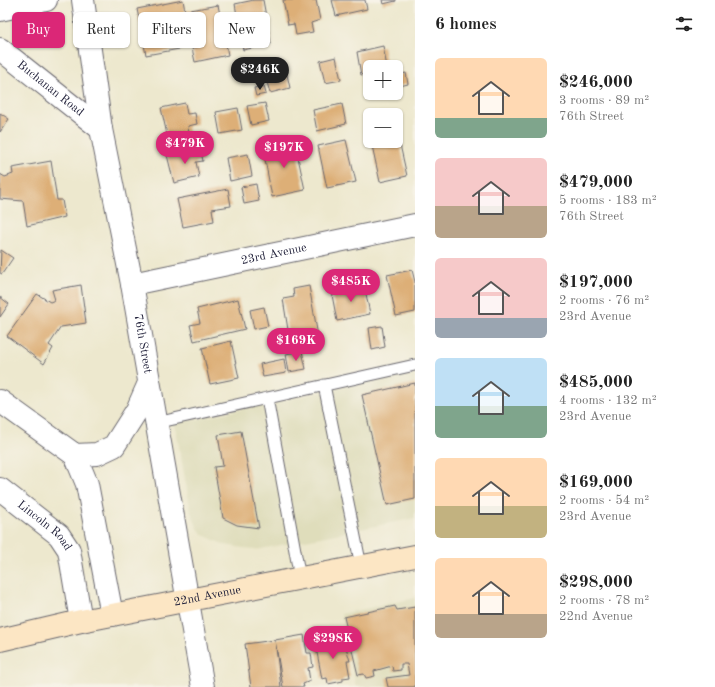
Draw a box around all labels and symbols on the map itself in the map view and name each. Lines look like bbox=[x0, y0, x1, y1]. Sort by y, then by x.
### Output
pin: $246K bbox=[232, 57, 288, 91]
street label: Buchanan Road bbox=[15, 59, 86, 119]
pin: $479K bbox=[157, 131, 213, 165]
pin: $197K bbox=[256, 135, 312, 169]
street label: 23rd Avenue bbox=[240, 242, 308, 267]
pin: $485K bbox=[323, 269, 379, 303]
street label: 76th Street bbox=[131, 313, 154, 374]
pin: $169K bbox=[268, 328, 324, 362]
street label: Lincoln Road bbox=[15, 499, 74, 553]
street label: 22nd Avenue bbox=[173, 584, 243, 609]
pin: $298K bbox=[305, 626, 361, 660]

